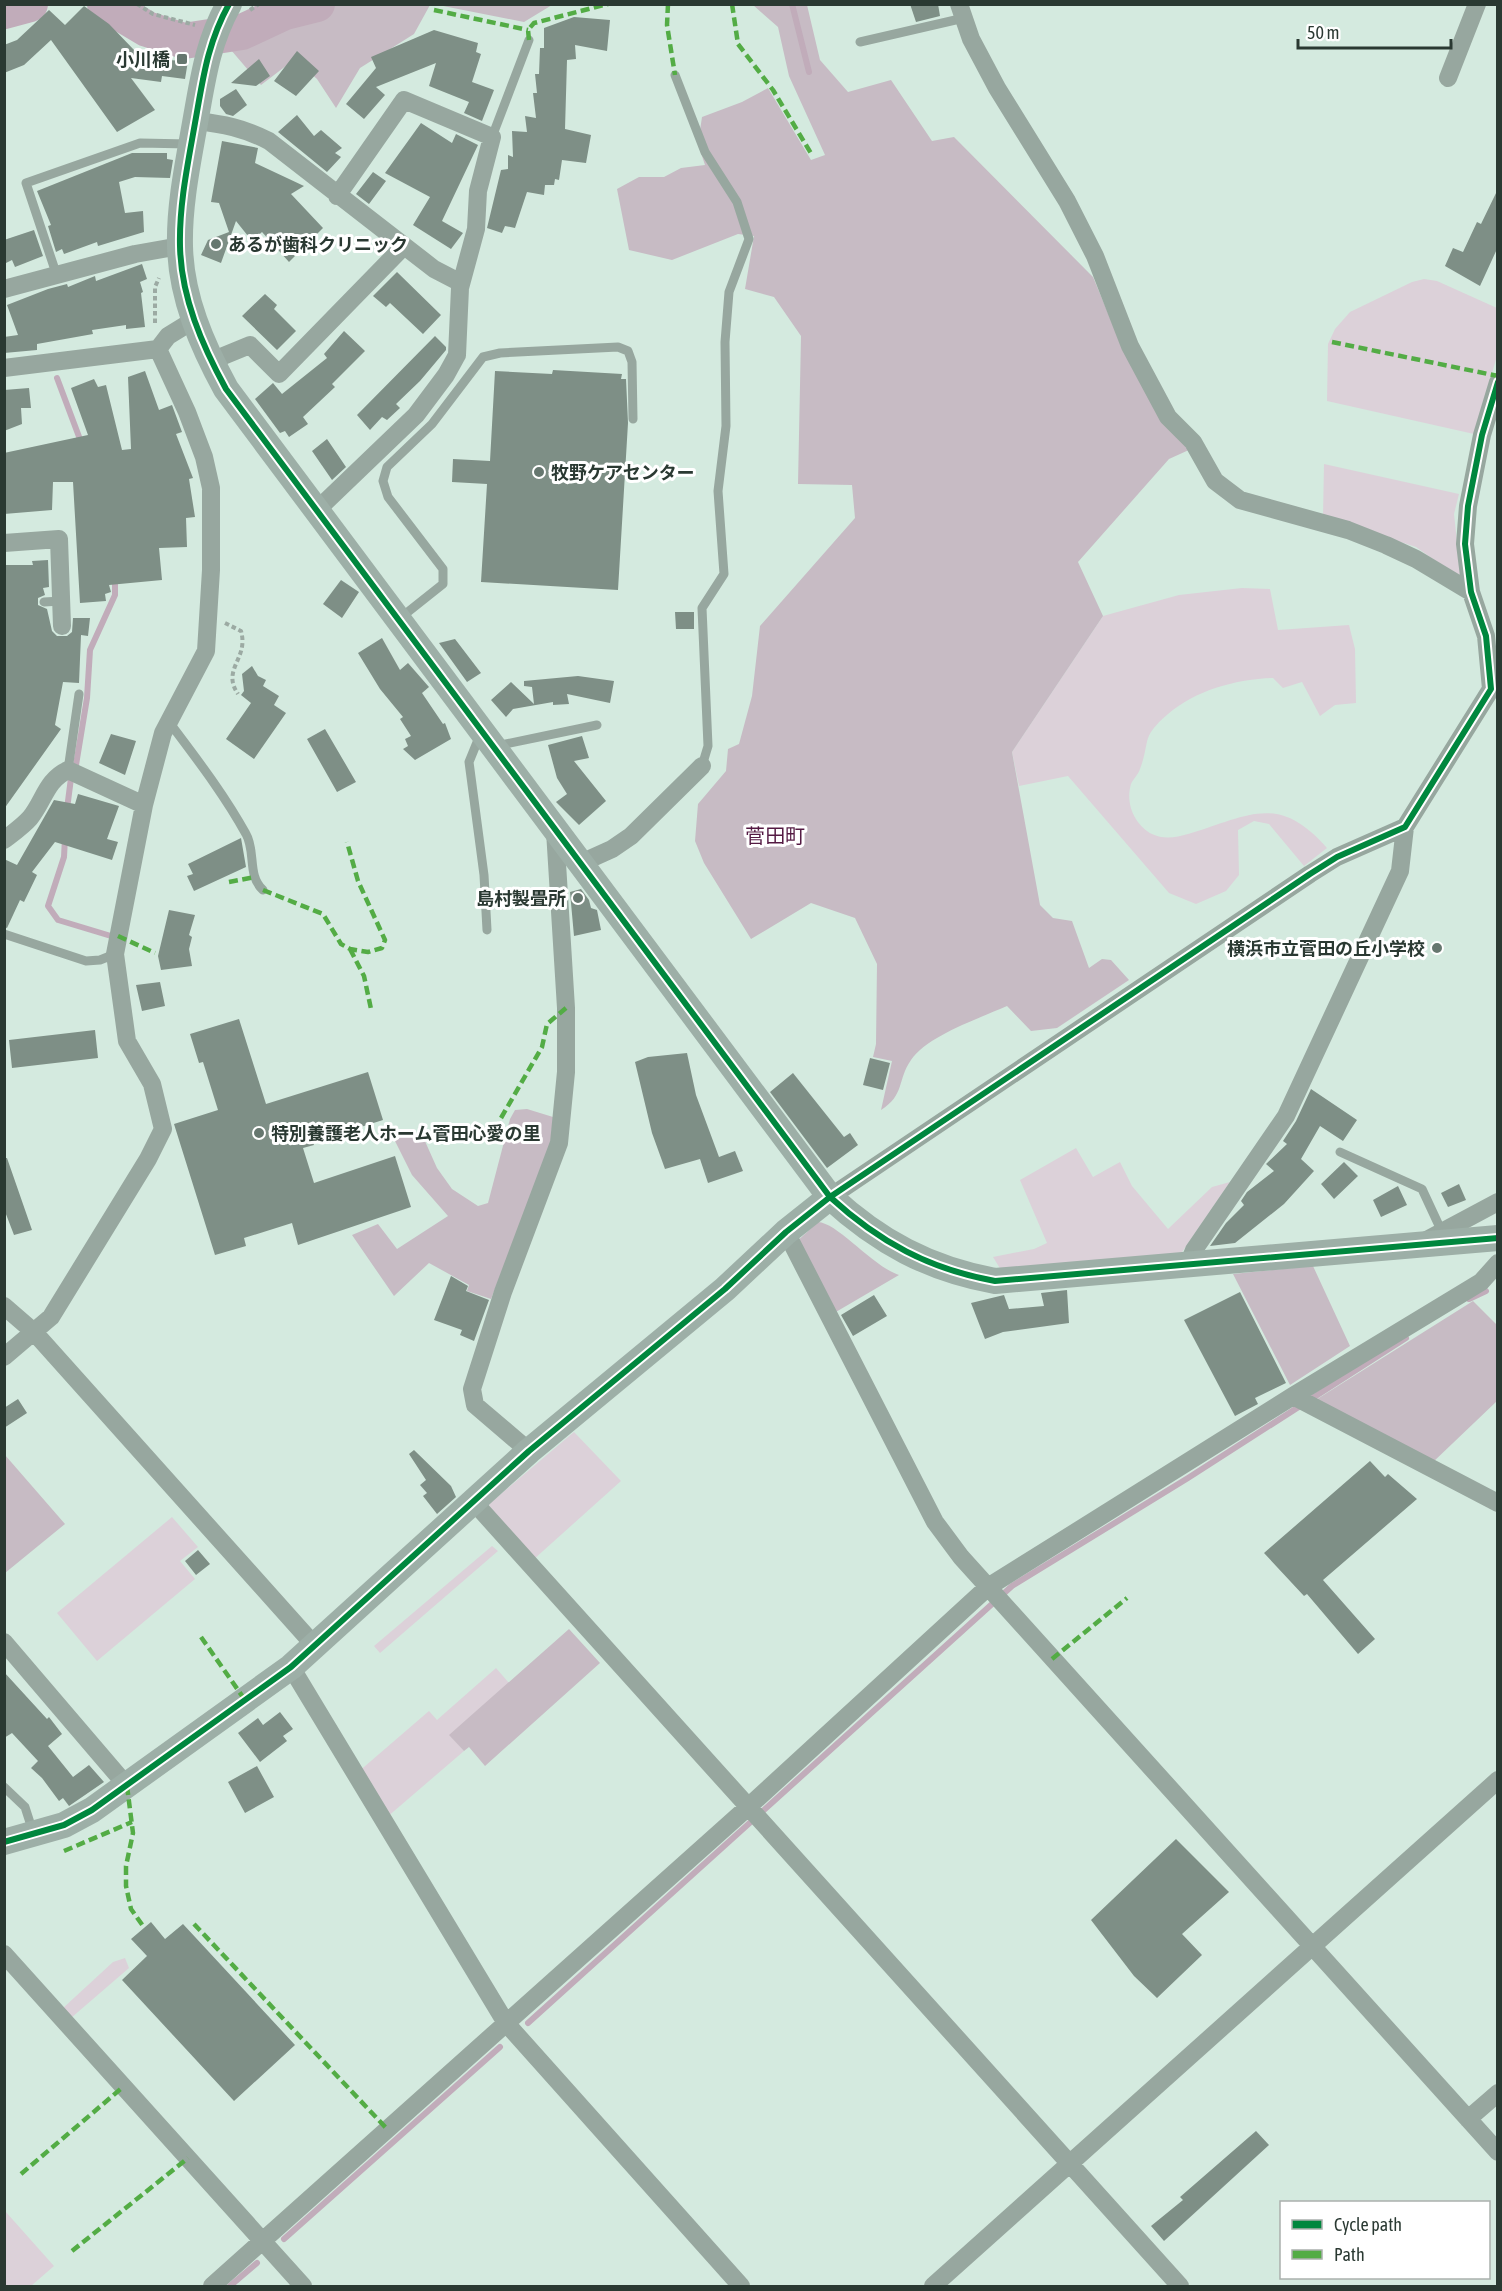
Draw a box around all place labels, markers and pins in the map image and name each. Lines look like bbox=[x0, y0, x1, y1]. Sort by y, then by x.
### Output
place label: 小川橋 bbox=[116, 49, 170, 70]
marker: 小川橋 bbox=[175, 52, 189, 66]
place label: あるが歯科クリニック bbox=[228, 234, 408, 255]
marker: あるが歯科クリニック bbox=[209, 237, 223, 251]
place label: 牧野ケアセンター bbox=[551, 462, 695, 483]
marker: 牧野ケアセンター bbox=[532, 465, 546, 479]
place label: 島村製畳所 bbox=[476, 888, 566, 909]
marker: 島村製畳所 bbox=[571, 891, 585, 905]
place label: 横浜市立菅田の丘小学校 bbox=[1227, 938, 1425, 959]
marker: 横浜市立菅田の丘小学校 bbox=[1430, 941, 1444, 955]
place label: 特別養護老人ホーム菅田心愛の里 bbox=[271, 1123, 540, 1144]
marker: 特別養護老人ホーム菅田心愛の里 bbox=[252, 1126, 266, 1140]

